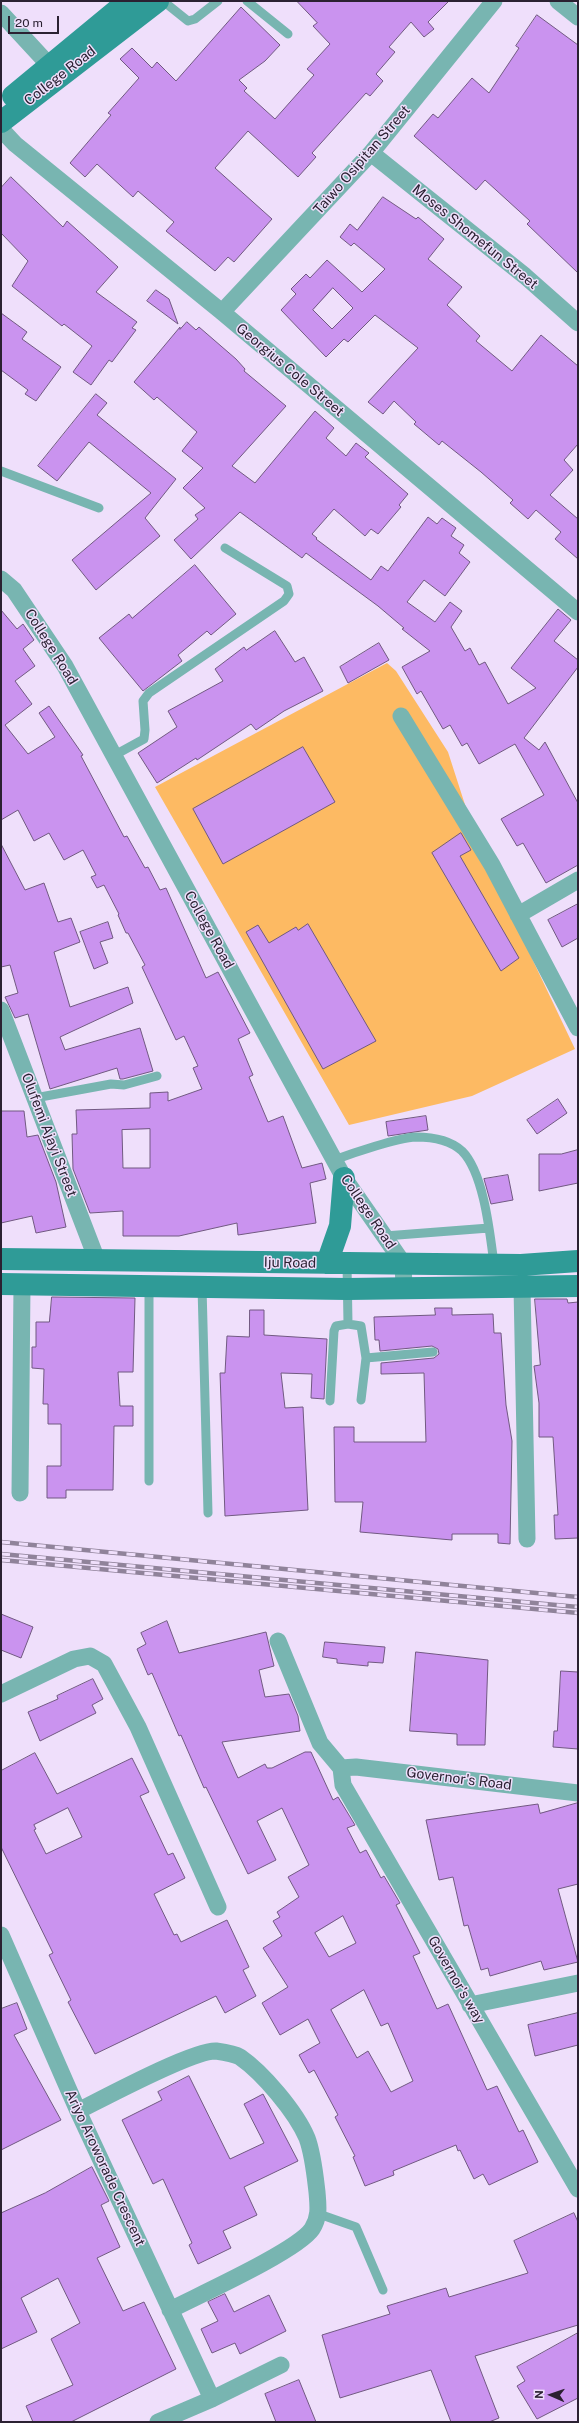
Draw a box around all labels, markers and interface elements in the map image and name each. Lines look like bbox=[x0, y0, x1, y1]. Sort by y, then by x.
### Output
scale bar bbox=[10, 8, 61, 34]
text: 20 m bbox=[15, 16, 43, 30]
street label: College Road bbox=[21, 43, 99, 109]
street label: Taiwo Osipitan Street bbox=[310, 102, 414, 218]
street label: Moses Shomefun Street bbox=[409, 181, 541, 293]
street label: Georgius Cole Street bbox=[233, 320, 347, 420]
street label: College Road bbox=[21, 606, 81, 688]
street label: College Road bbox=[181, 888, 237, 972]
street label: Olufemi Ajayi Street bbox=[18, 1071, 80, 1199]
street label: College Road bbox=[337, 1172, 399, 1252]
street label: Iju Road bbox=[264, 1254, 316, 1272]
street label: Governor's Road bbox=[405, 1764, 513, 1794]
street label: Governor's way bbox=[424, 1933, 488, 2027]
street label: Ariyo Aroworade Crescent bbox=[61, 2087, 149, 2249]
north arrow bbox=[531, 2375, 571, 2415]
text: N bbox=[533, 2390, 545, 2399]

